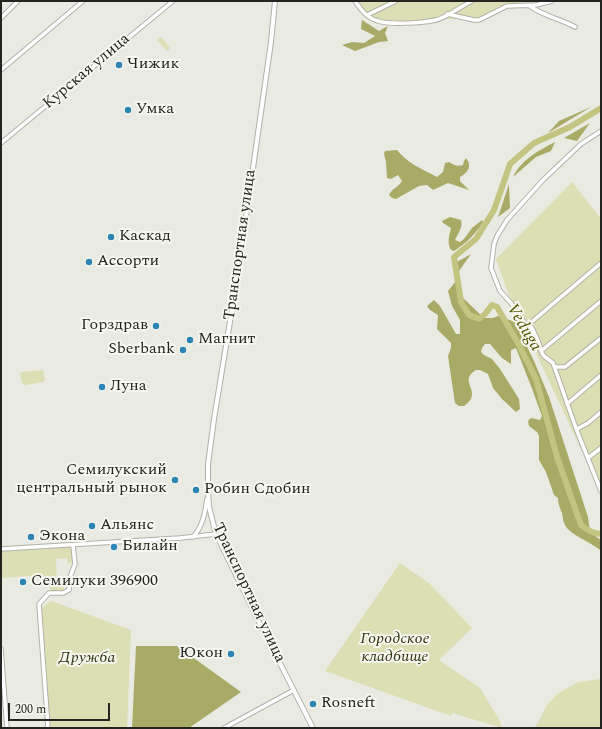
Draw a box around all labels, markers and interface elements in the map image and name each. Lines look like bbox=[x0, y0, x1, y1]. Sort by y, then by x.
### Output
street label: Курская улица bbox=[40, 30, 134, 114]
place label: Чижик bbox=[127, 55, 179, 75]
marker: Чижик bbox=[114, 60, 124, 70]
place label: Умка bbox=[136, 100, 174, 120]
marker: Умка bbox=[123, 105, 133, 115]
street label: Транспортная улица bbox=[221, 168, 261, 322]
place label: Каскад bbox=[119, 227, 171, 247]
marker: Каскад bbox=[106, 232, 116, 242]
place label: Ассорти bbox=[97, 252, 159, 272]
marker: Ассорти bbox=[84, 257, 94, 267]
water label: Veduga bbox=[501, 301, 545, 355]
place label: Горздрав bbox=[81, 316, 148, 336]
marker: Горздрав bbox=[151, 321, 161, 331]
place label: Магнит bbox=[198, 330, 255, 350]
marker: Магнит bbox=[185, 335, 195, 345]
place label: Sberbank bbox=[108, 340, 175, 360]
marker: Sberbank bbox=[178, 345, 188, 355]
place label: Луна bbox=[110, 377, 146, 397]
marker: Луна bbox=[97, 382, 107, 392]
place label: Семилукский центральный рынок bbox=[16, 461, 167, 499]
marker: Семилукский центральный рынок bbox=[170, 475, 180, 485]
place label: Робин Сдобин bbox=[204, 480, 311, 500]
marker: Робин Сдобин bbox=[191, 485, 201, 495]
place label: Альянс bbox=[100, 516, 154, 536]
street label: Транспортная улица bbox=[207, 520, 289, 666]
marker: Альянс bbox=[87, 521, 97, 531]
place label: Экона bbox=[39, 527, 85, 547]
marker: Экона bbox=[26, 532, 36, 542]
place label: Билайн bbox=[122, 537, 178, 557]
marker: Билайн bbox=[109, 542, 119, 552]
place label: Семилуки 396900 bbox=[31, 572, 158, 592]
marker: Семилуки 396900 bbox=[18, 577, 28, 587]
park label: Городское кладбище bbox=[360, 630, 430, 668]
place label: Юкон bbox=[179, 644, 223, 664]
park label: Дружба bbox=[59, 649, 115, 669]
marker: Юкон bbox=[226, 649, 236, 659]
place label: Rosneft bbox=[321, 694, 375, 714]
scale bar bbox=[10, 695, 112, 721]
marker: Rosneft bbox=[308, 699, 318, 709]
text: 200 m bbox=[15, 700, 46, 719]

